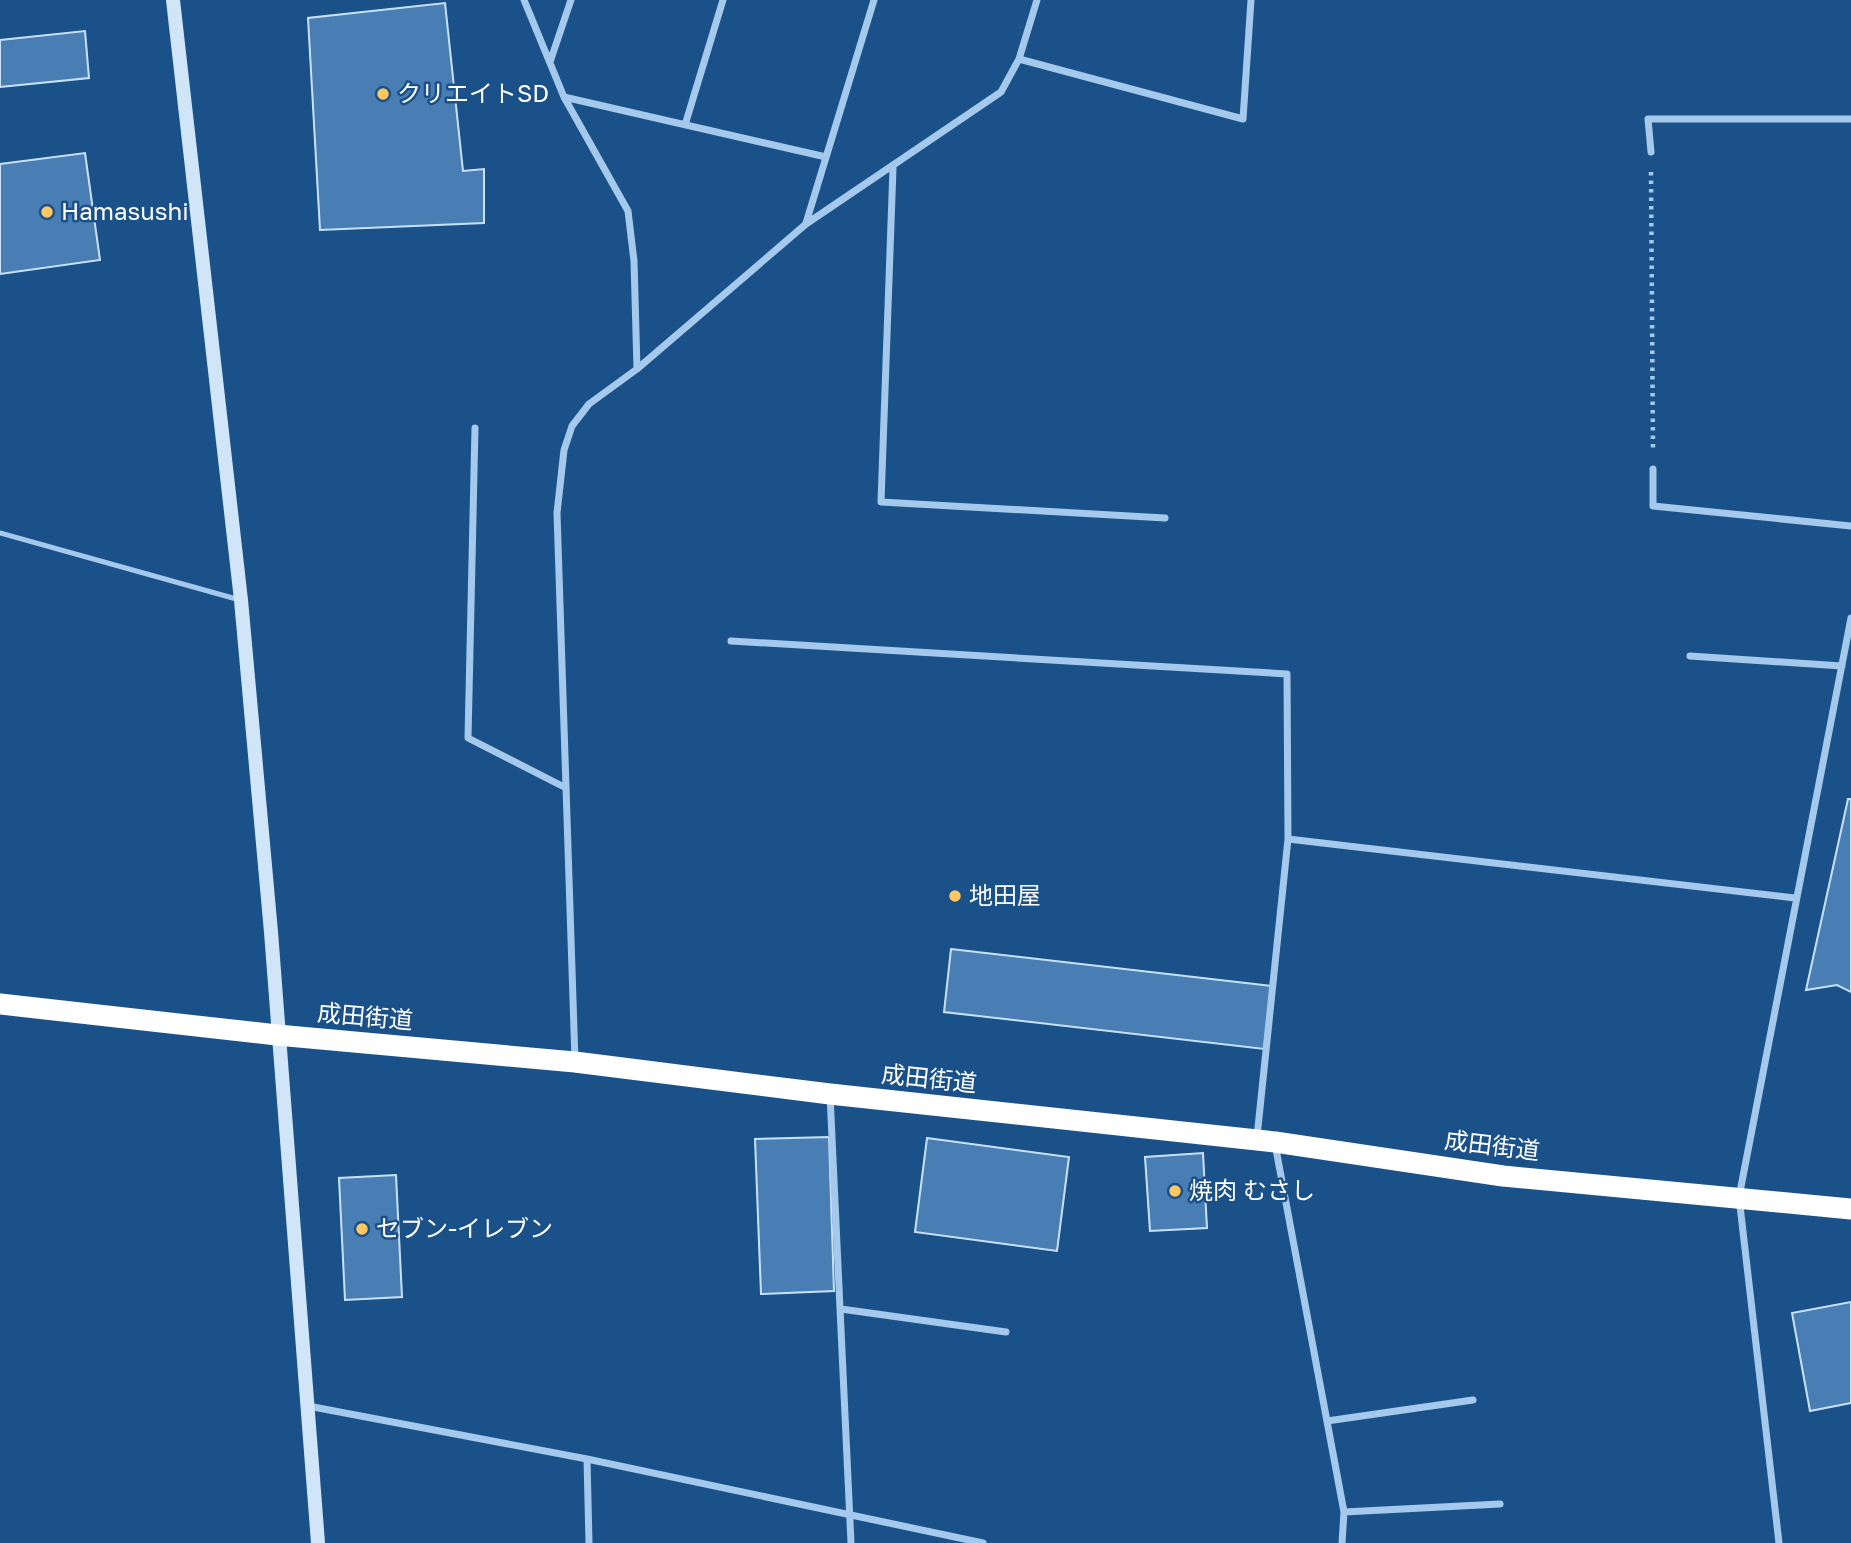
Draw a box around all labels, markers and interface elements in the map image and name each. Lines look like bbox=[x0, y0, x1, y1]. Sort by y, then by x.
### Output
place label: クリエイトSD bbox=[397, 78, 549, 107]
marker: クリエイトSD bbox=[375, 86, 391, 102]
place label: Hamasushi bbox=[61, 196, 189, 225]
marker: Hamasushi bbox=[39, 204, 55, 220]
place label: 地田屋 bbox=[969, 880, 1041, 909]
marker: 地田屋 bbox=[947, 888, 963, 904]
street label: 成田街道 bbox=[316, 997, 414, 1034]
street label: 成田街道 bbox=[880, 1058, 978, 1097]
street label: 成田街道 bbox=[1443, 1124, 1542, 1165]
place label: 焼肉 むさし bbox=[1189, 1175, 1315, 1204]
marker: 焼肉 むさし bbox=[1167, 1183, 1183, 1199]
place label: セブン-イレブン bbox=[376, 1213, 553, 1242]
marker: セブン-イレブン bbox=[354, 1221, 370, 1237]

